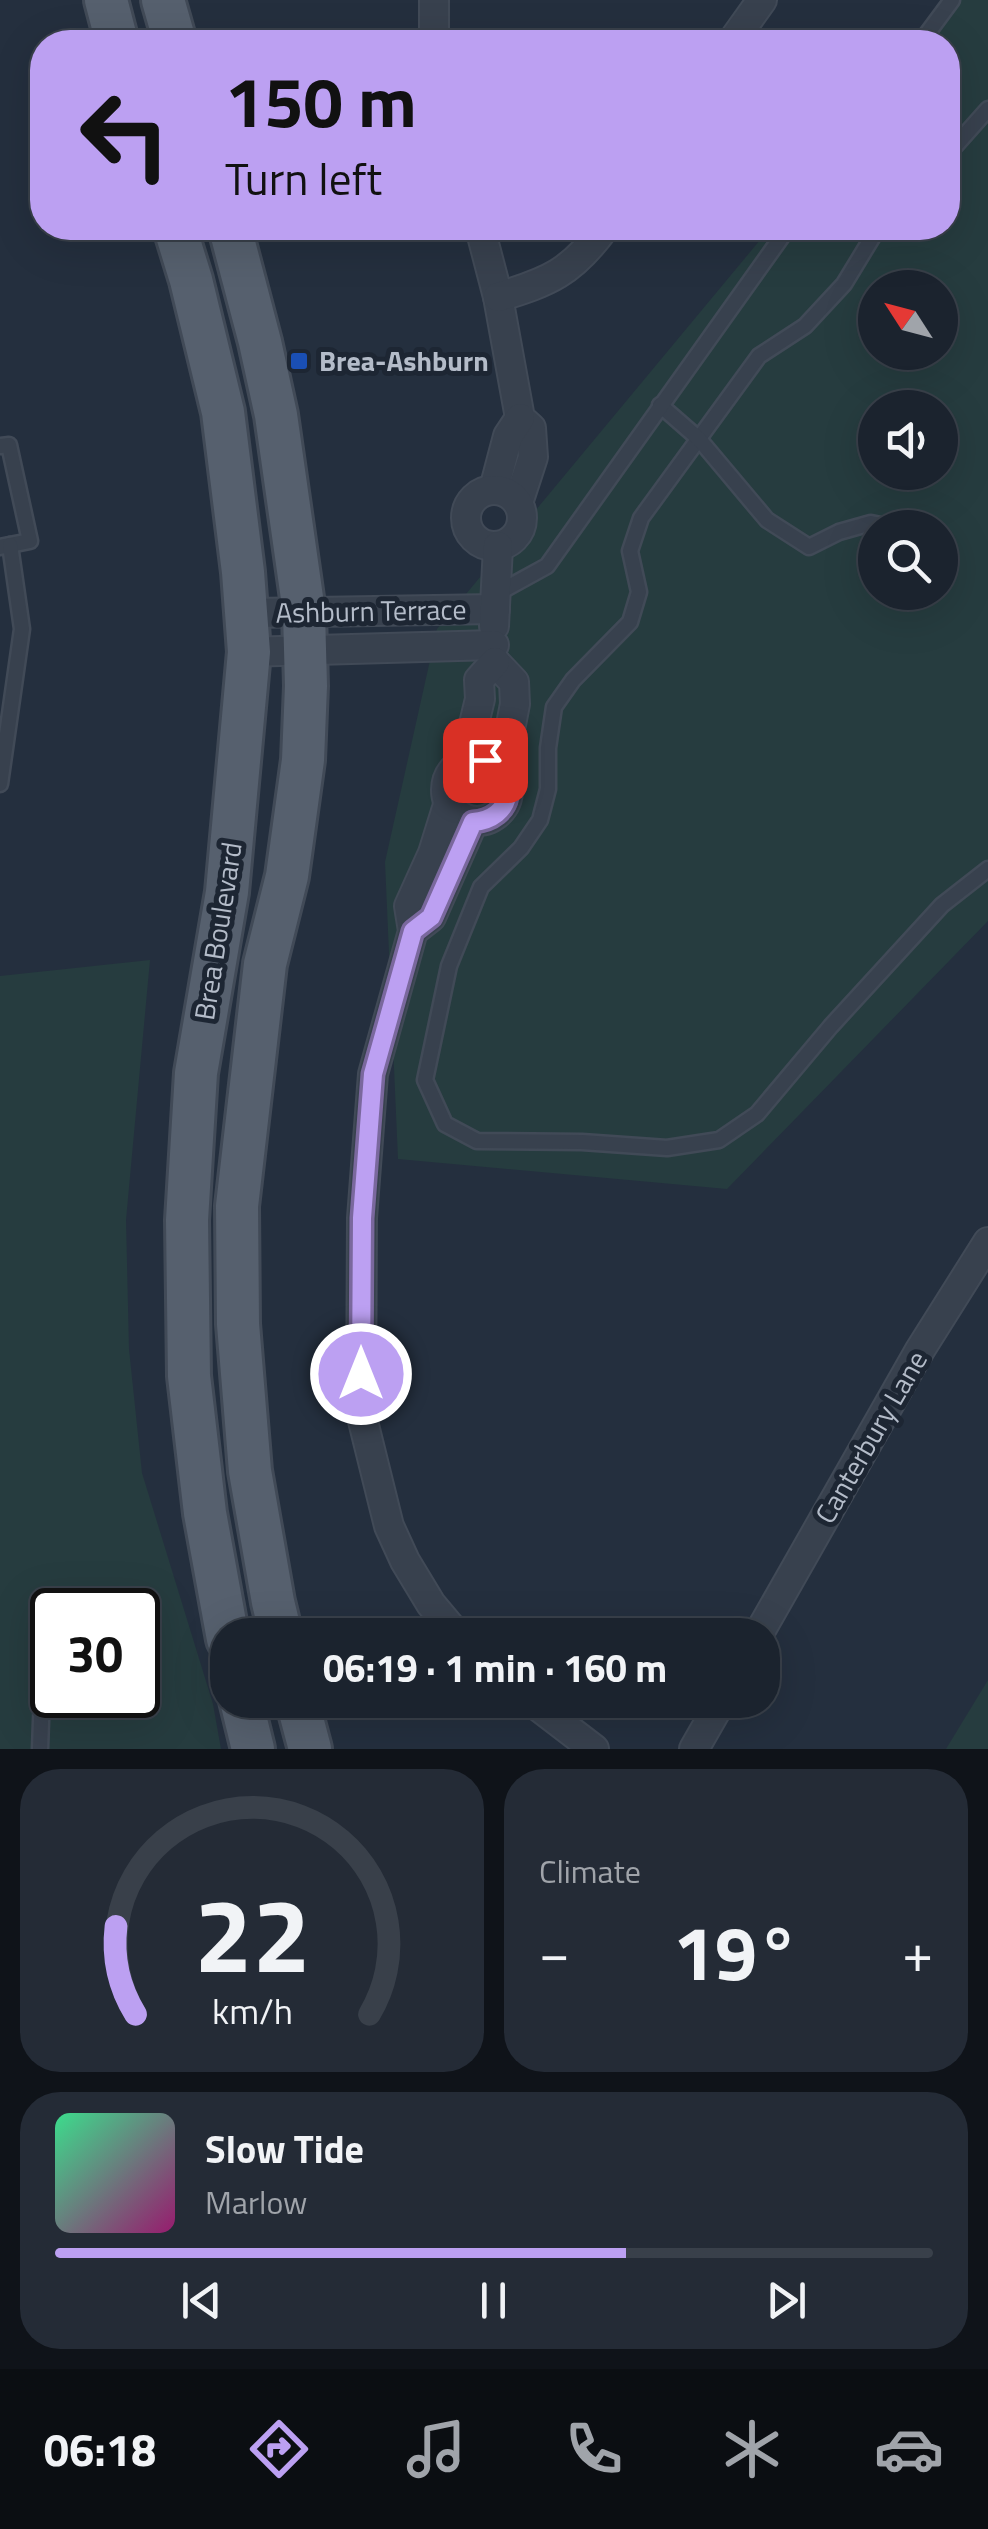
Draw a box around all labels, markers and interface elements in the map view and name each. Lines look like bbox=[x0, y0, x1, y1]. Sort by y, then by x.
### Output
text: 150 m bbox=[225, 48, 417, 154]
icon: left bbox=[60, 70, 190, 200]
text: Turn left bbox=[225, 144, 382, 212]
north arrow bbox=[858, 270, 958, 370]
map controls bbox=[858, 270, 958, 610]
place label: Brea-Ashburn bbox=[319, 339, 489, 382]
marker: Brea-Ashburn bbox=[288, 350, 310, 372]
button: sound bbox=[858, 390, 958, 490]
button: search bbox=[858, 510, 958, 610]
street label: Ashburn Terrace bbox=[275, 587, 467, 634]
pin bbox=[443, 718, 528, 803]
icon: arrive bbox=[458, 733, 513, 788]
street label: Brea Boulevard bbox=[182, 839, 253, 1023]
position arrow bbox=[309, 1322, 413, 1426]
street label: Canterbury Lane bbox=[804, 1342, 938, 1531]
speed limit sign: 30 bbox=[30, 1588, 160, 1718]
text: 06:19 · 1 min · 160 m bbox=[323, 1639, 667, 1697]
text: Climate bbox=[539, 1847, 641, 1895]
text: 22 bbox=[194, 1854, 310, 2012]
text: 19° bbox=[673, 1895, 799, 2009]
text: − bbox=[539, 1910, 570, 1993]
text: + bbox=[902, 1910, 933, 1993]
text: km/h bbox=[212, 1983, 292, 2038]
text: Slow Tide bbox=[205, 2120, 364, 2178]
text: Marlow bbox=[205, 2178, 308, 2226]
icon: previous bbox=[174, 2273, 229, 2328]
icon: pause bbox=[466, 2273, 521, 2328]
icon: next bbox=[759, 2273, 814, 2328]
icon: directions bbox=[244, 2414, 314, 2484]
icon: music bbox=[401, 2414, 471, 2484]
icon: phone bbox=[559, 2414, 629, 2484]
icon: climate bbox=[717, 2414, 787, 2484]
icon: car bbox=[874, 2414, 944, 2484]
text: 06:18 bbox=[44, 2415, 156, 2483]

